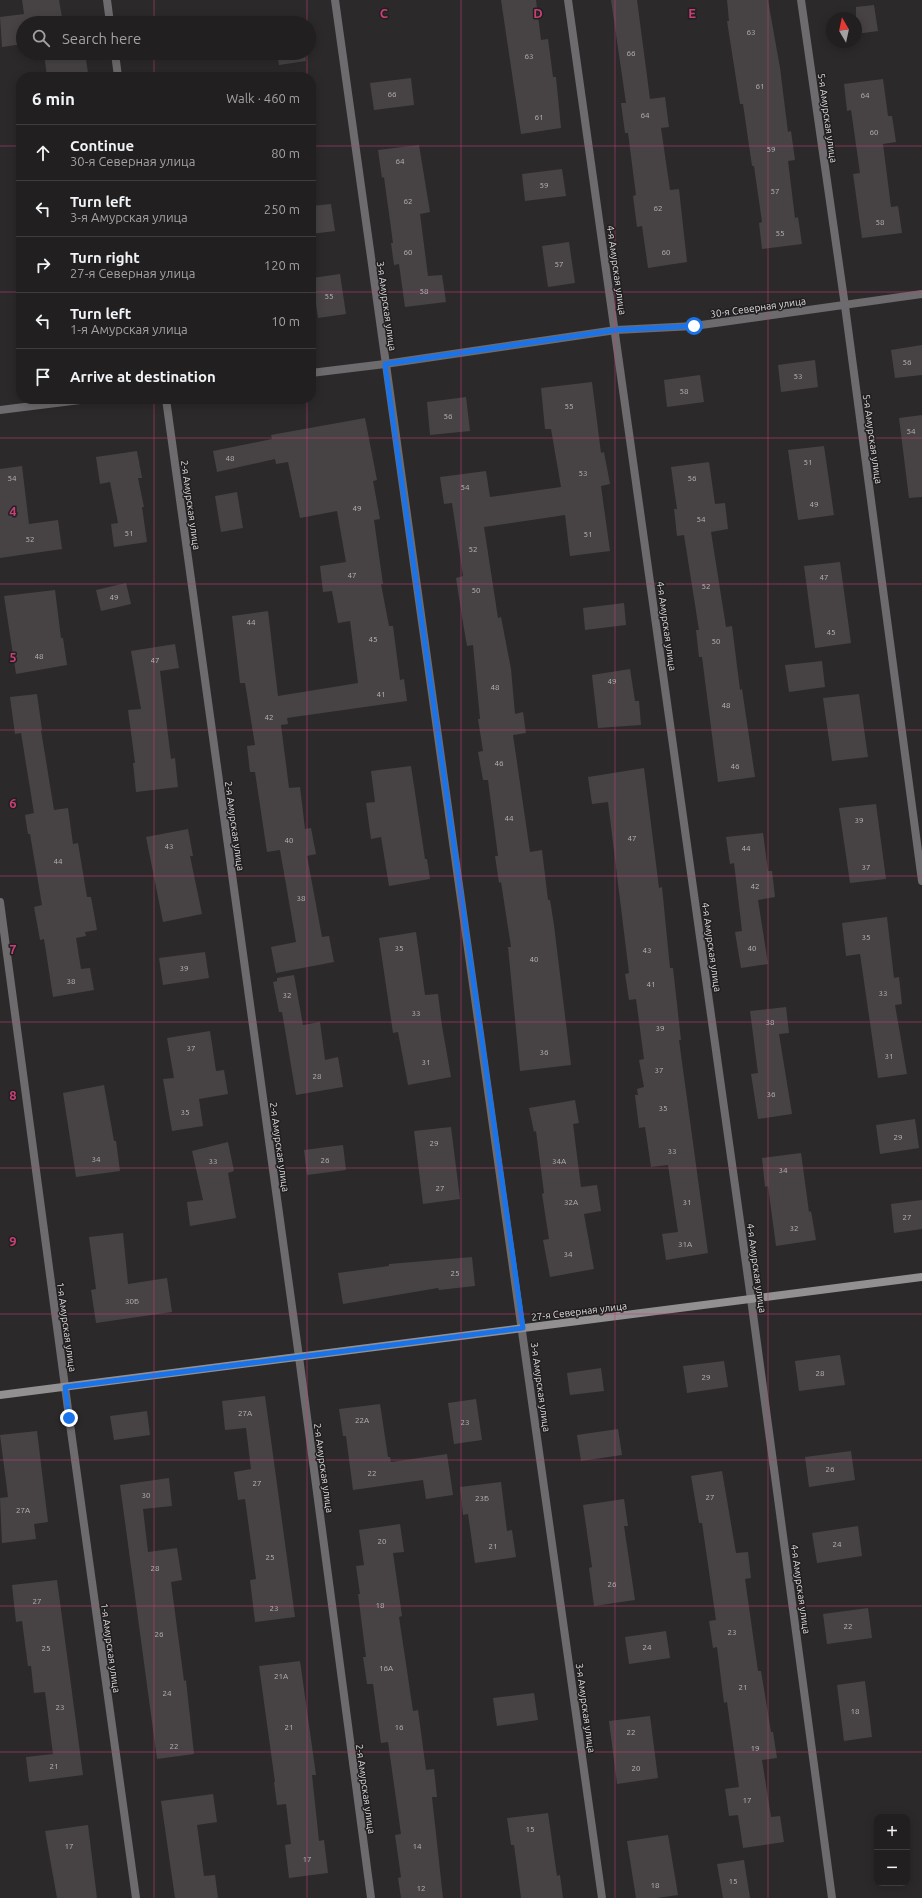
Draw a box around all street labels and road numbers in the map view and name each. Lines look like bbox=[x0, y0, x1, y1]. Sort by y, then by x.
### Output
street label: 5-я Амурская улица bbox=[816, 72, 839, 164]
street label: 4-я Амурская улица bbox=[605, 224, 628, 316]
street label: 3-я Амурская улица bbox=[375, 260, 398, 352]
street label: 30-я Северная улица bbox=[710, 295, 807, 320]
street label: 5-я Амурская улица bbox=[861, 393, 884, 485]
street label: 2-я Амурская улица bbox=[179, 459, 202, 551]
street label: 4-я Амурская улица bbox=[655, 580, 678, 672]
street label: 2-я Амурская улица bbox=[223, 780, 246, 872]
street label: 4-я Амурская улица bbox=[700, 901, 723, 993]
street label: 2-я Амурская улица bbox=[268, 1101, 291, 1193]
street label: 4-я Амурская улица bbox=[745, 1222, 768, 1314]
street label: 1-я Амурская улица bbox=[55, 1281, 78, 1373]
street label: 27-я Северная улица bbox=[531, 1300, 628, 1323]
street label: 3-я Амурская улица bbox=[529, 1341, 552, 1433]
street label: 2-я Амурская улица bbox=[312, 1422, 335, 1514]
street label: 4-я Амурская улица bbox=[789, 1543, 812, 1635]
street label: 1-я Амурская улица bbox=[99, 1602, 122, 1694]
street label: 3-я Амурская улица bbox=[574, 1662, 597, 1754]
street label: 2-я Амурская улица bbox=[354, 1743, 377, 1835]

